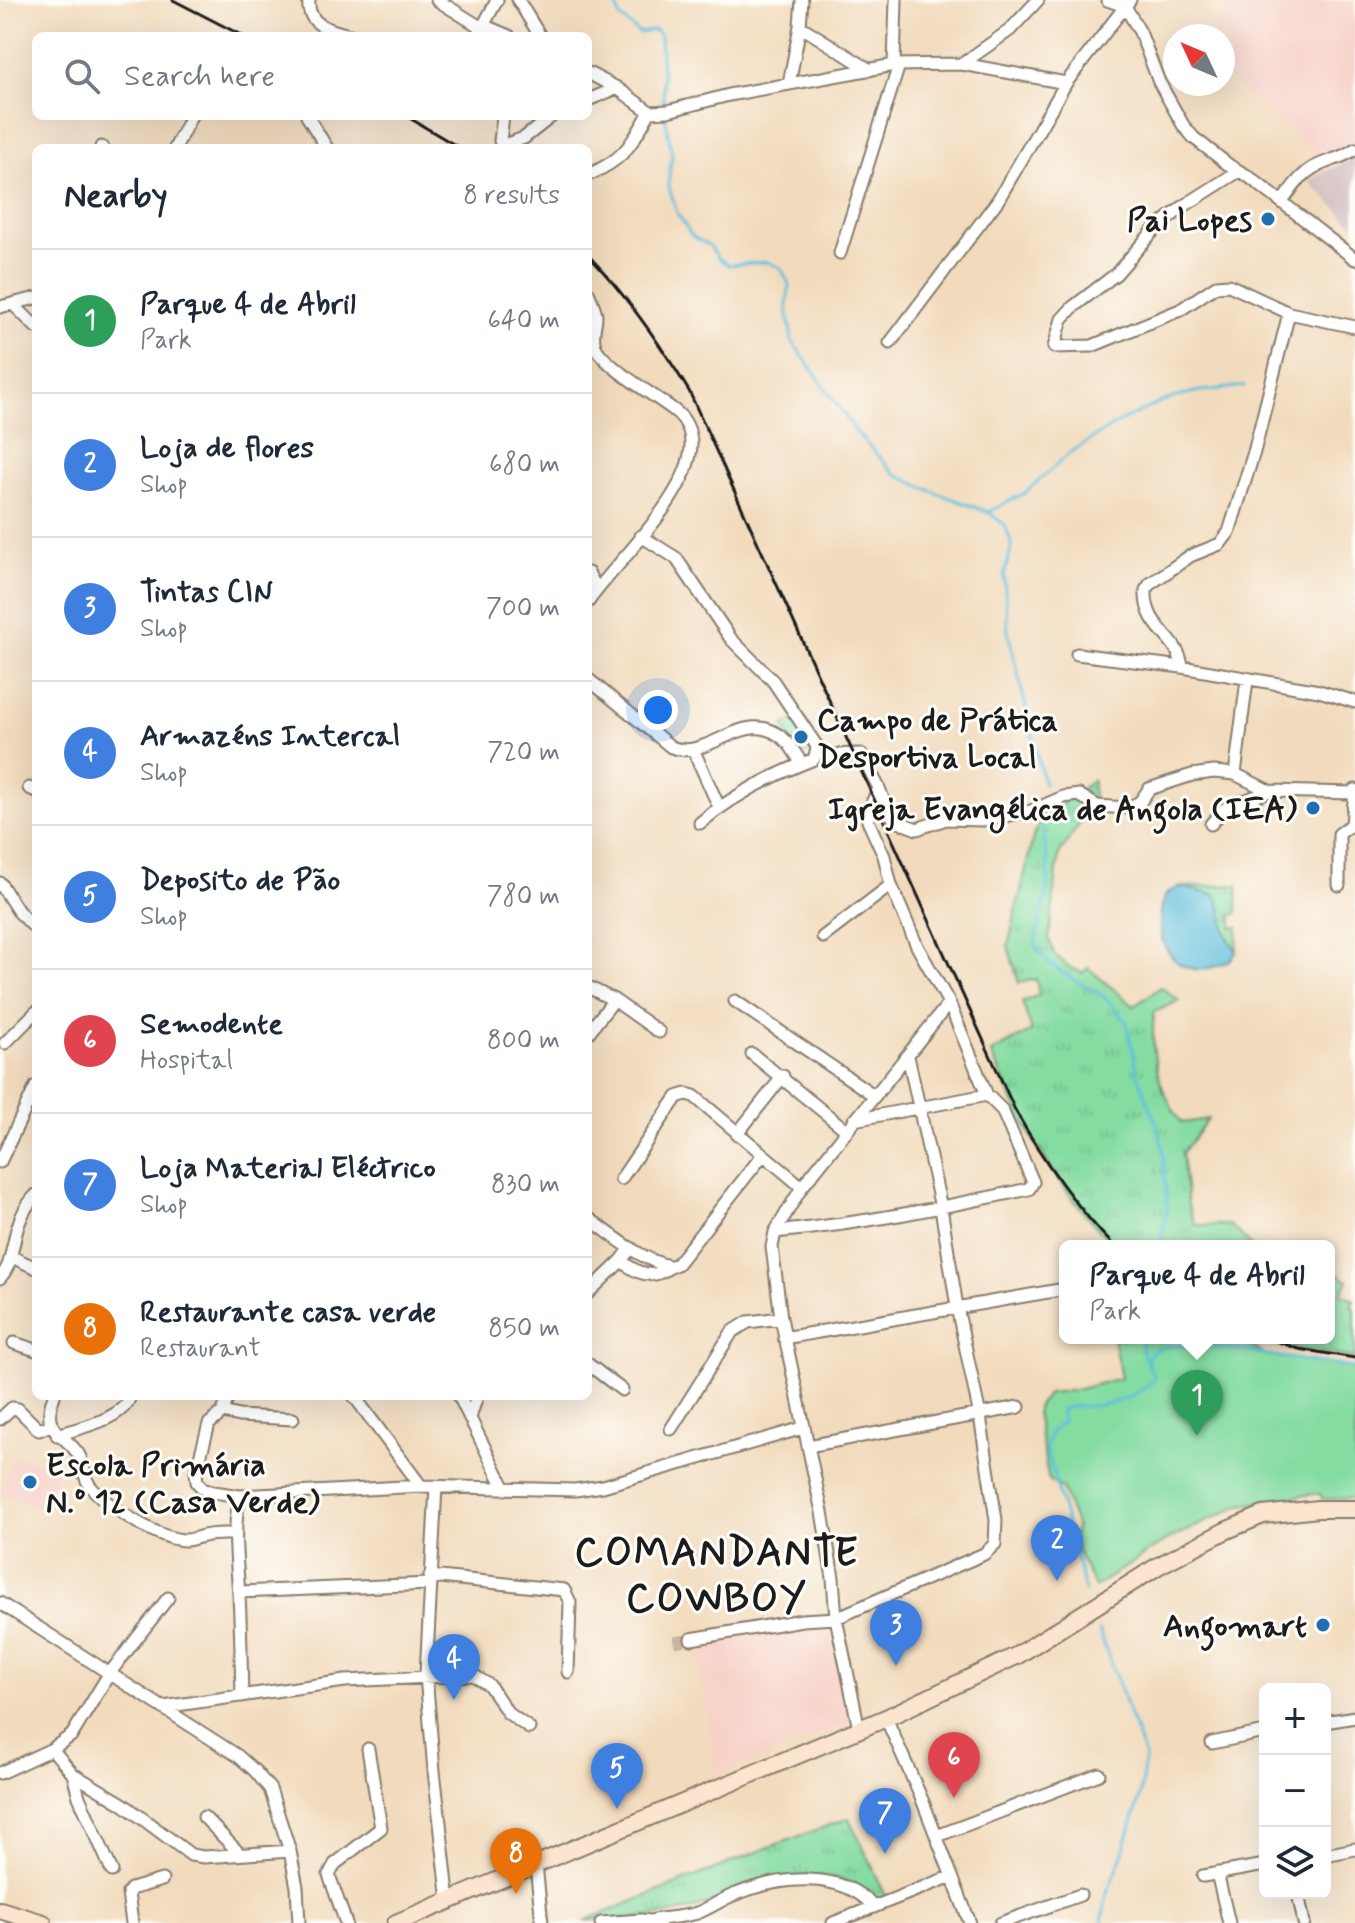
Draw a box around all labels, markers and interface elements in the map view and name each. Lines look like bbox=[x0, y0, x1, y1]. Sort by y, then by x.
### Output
north arrow bbox=[1163, 24, 1235, 96]
search box bbox=[32, 32, 592, 120]
icon: search bbox=[60, 54, 104, 98]
text: Search here bbox=[124, 57, 275, 96]
text: Nearby bbox=[64, 174, 168, 219]
text: 8 results bbox=[463, 179, 560, 213]
place label: Pai Lopes bbox=[1127, 200, 1252, 242]
marker: Pai Lopes bbox=[1259, 210, 1277, 228]
text: Parque 4 de Abril bbox=[140, 285, 356, 324]
text: 1 bbox=[84, 304, 96, 338]
text: 640 m bbox=[488, 304, 560, 338]
text: Park bbox=[140, 324, 192, 358]
text: Loja de flores bbox=[140, 429, 314, 468]
text: 2 bbox=[84, 448, 96, 482]
text: 680 m bbox=[489, 448, 560, 482]
text: Shop bbox=[140, 468, 188, 502]
text: Tintas CIN bbox=[140, 573, 273, 612]
text: 3 bbox=[84, 592, 96, 626]
text: 700 m bbox=[486, 592, 560, 626]
text: Shop bbox=[140, 612, 188, 646]
your location bbox=[638, 690, 678, 730]
place label: Campo de Prática Desportiva Local bbox=[817, 700, 1058, 779]
text: Armazéns Intercal bbox=[140, 717, 400, 756]
marker: Campo de Prática Desportiva Local bbox=[792, 728, 810, 746]
text: 4 bbox=[82, 736, 98, 770]
text: 720 m bbox=[487, 736, 560, 770]
text: Shop bbox=[140, 756, 188, 790]
place label: Igreja Evangélica de Angola (IEA) bbox=[828, 789, 1298, 835]
marker: Igreja Evangélica de Angola (IEA) bbox=[1304, 799, 1322, 817]
text: Deposito de Pão bbox=[140, 861, 340, 900]
text: 5 bbox=[82, 880, 98, 914]
text: 780 m bbox=[487, 880, 560, 914]
text: Shop bbox=[140, 900, 188, 934]
text: Semodente bbox=[140, 1005, 283, 1044]
text: 6 bbox=[83, 1024, 97, 1058]
text: 800 m bbox=[487, 1024, 560, 1058]
text: Hospital bbox=[140, 1044, 233, 1078]
text: Loja Material Eléctrico bbox=[140, 1149, 436, 1188]
text: 7 bbox=[82, 1168, 98, 1202]
text: 830 m bbox=[491, 1168, 560, 1202]
text: Shop bbox=[140, 1188, 188, 1222]
popup bbox=[1059, 1240, 1335, 1344]
text: Parque 4 de Abril bbox=[1089, 1256, 1305, 1295]
text: Restaurante casa verde bbox=[140, 1293, 436, 1332]
text: Park bbox=[1089, 1295, 1141, 1329]
text: 8 bbox=[83, 1312, 97, 1346]
text: 850 m bbox=[488, 1312, 560, 1346]
text: Restaurant bbox=[140, 1332, 261, 1366]
pin: 1 bbox=[1171, 1370, 1223, 1436]
place label: Escola Primária N.º 12 (Casa Verde) bbox=[46, 1445, 320, 1524]
marker: Escola Primária N.º 12 (Casa Verde) bbox=[21, 1473, 39, 1491]
pin: 2 bbox=[1031, 1515, 1083, 1581]
district label: COMANDANTE COWBOY bbox=[574, 1528, 860, 1626]
pin: 3 bbox=[870, 1600, 922, 1666]
place label: Angomart bbox=[1163, 1606, 1307, 1652]
marker: Angomart bbox=[1314, 1616, 1332, 1634]
pin: 4 bbox=[428, 1634, 480, 1700]
map controls bbox=[1259, 1683, 1331, 1899]
button: + bbox=[1259, 1683, 1331, 1755]
pin: 6 bbox=[928, 1732, 980, 1798]
pin: 5 bbox=[591, 1743, 643, 1809]
button: − bbox=[1259, 1755, 1331, 1827]
pin: 7 bbox=[859, 1788, 911, 1854]
button: layers bbox=[1259, 1827, 1331, 1899]
pin: 8 bbox=[490, 1828, 542, 1894]

